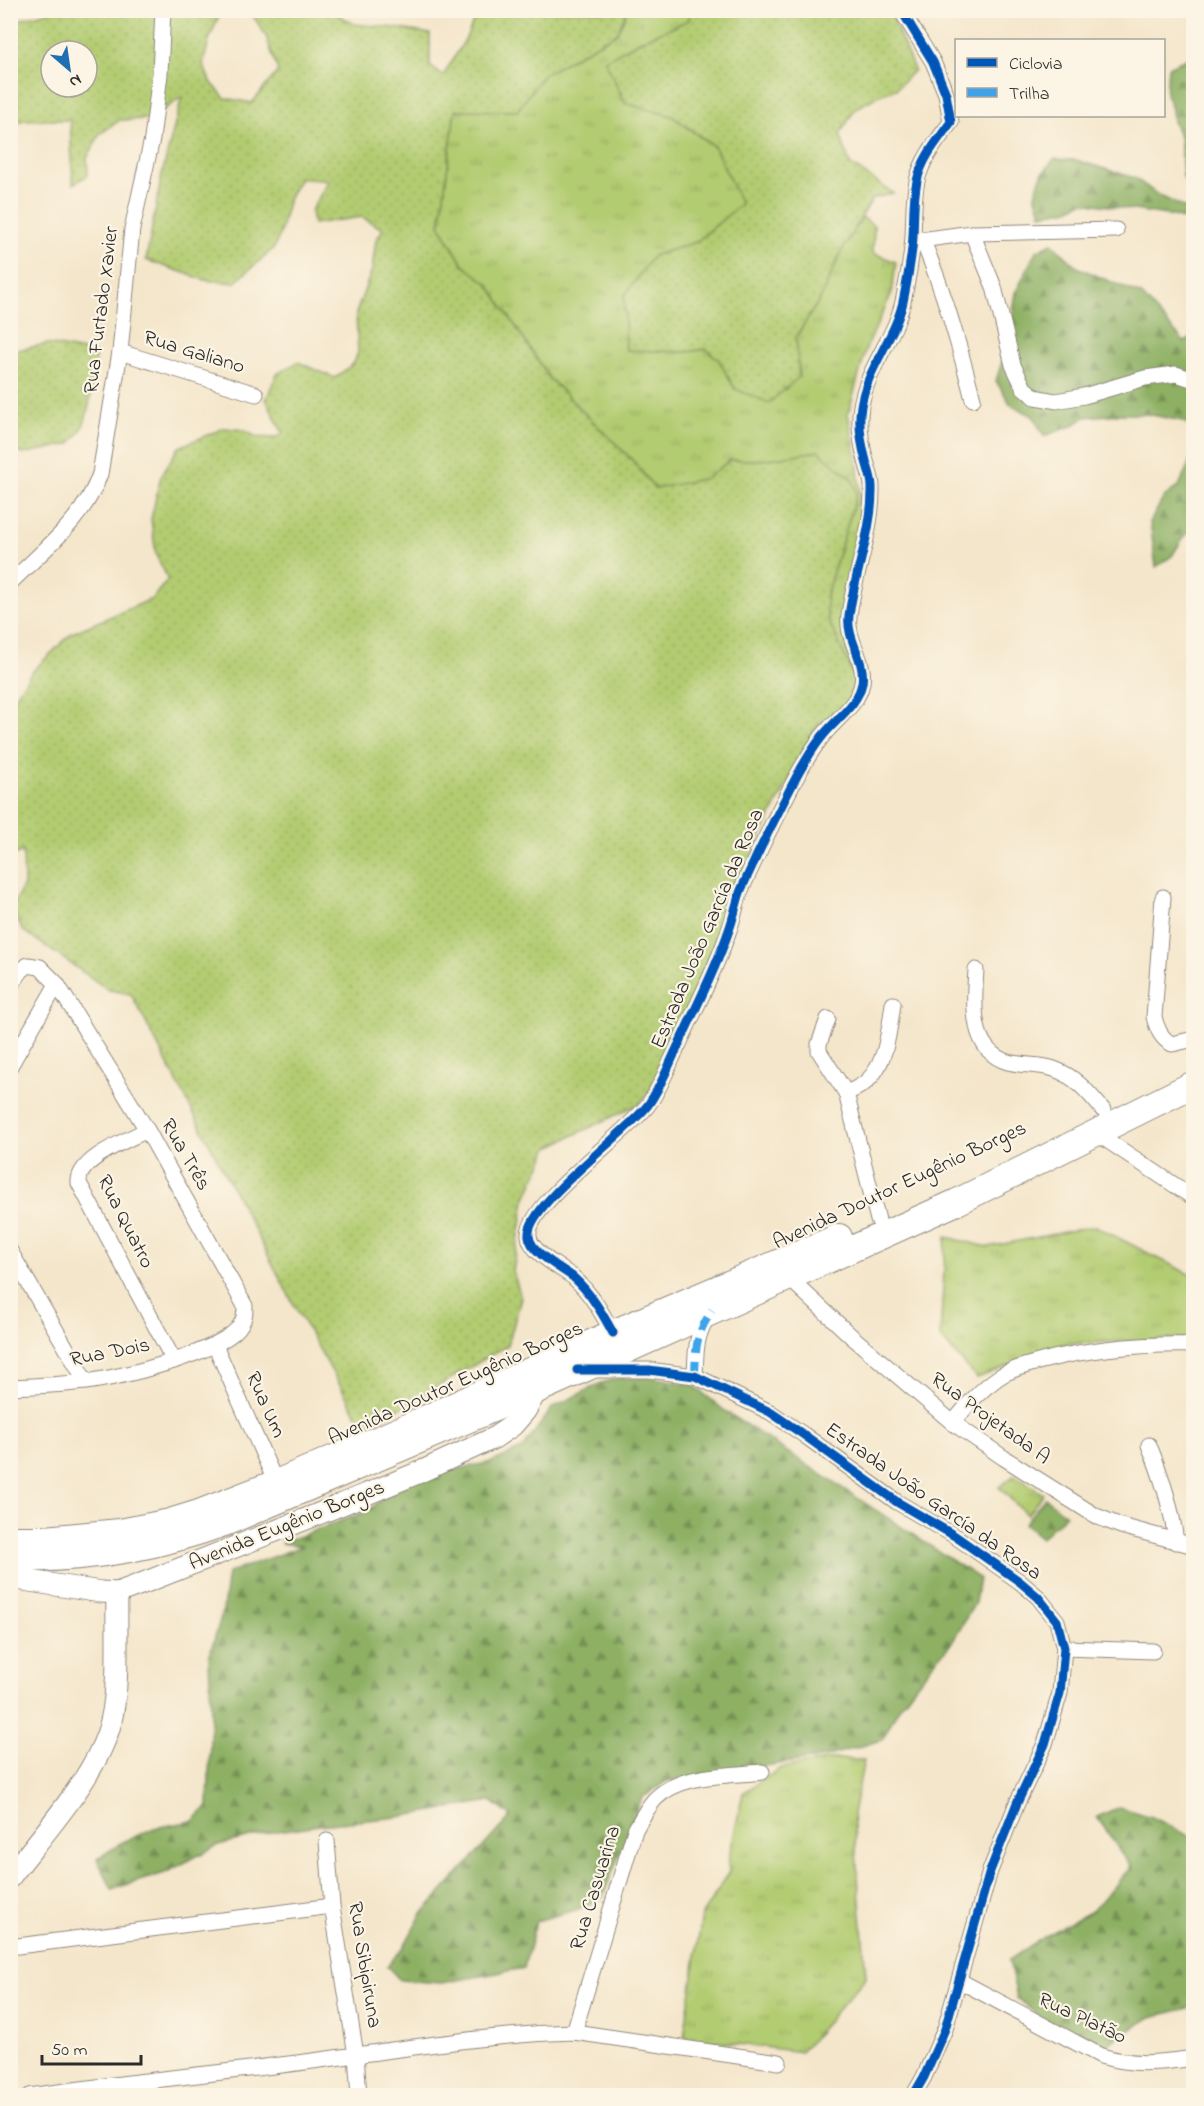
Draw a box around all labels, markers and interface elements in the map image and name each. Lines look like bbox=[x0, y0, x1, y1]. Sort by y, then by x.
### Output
north arrow bbox=[39, 39, 99, 99]
legend bbox=[955, 39, 1165, 117]
text: Ciclovia bbox=[1009, 52, 1062, 78]
text: N bbox=[65, 67, 86, 94]
text: Trilha bbox=[1009, 82, 1049, 108]
street label: Rua Furtado Xavier bbox=[77, 224, 127, 395]
street label: Rua Galiano bbox=[140, 323, 248, 383]
street label: Estrada João García da Rosa bbox=[644, 804, 772, 1054]
street label: Rua Três bbox=[152, 1113, 218, 1197]
street label: Avenida Doutor Eugênio Borges bbox=[768, 1114, 1033, 1260]
street label: Rua Quatro bbox=[89, 1170, 161, 1274]
street label: Avenida Doutor Eugênio Borges bbox=[324, 1314, 589, 1456]
street label: Rua Dois bbox=[67, 1331, 153, 1375]
street label: Rua Projetada A bbox=[924, 1365, 1056, 1473]
street label: Rua Um bbox=[237, 1367, 293, 1443]
street label: Estrada João García da Rosa bbox=[819, 1416, 1047, 1588]
street label: Avenida Eugênio Borges bbox=[185, 1473, 390, 1581]
street label: Rua Casuarina bbox=[563, 1822, 629, 1954]
street label: Rua Sibipiruna bbox=[339, 1900, 389, 2030]
street label: Rua Platão bbox=[1033, 1985, 1131, 2053]
scale bar bbox=[42, 2028, 141, 2066]
text: 50 m bbox=[51, 2038, 88, 2064]

